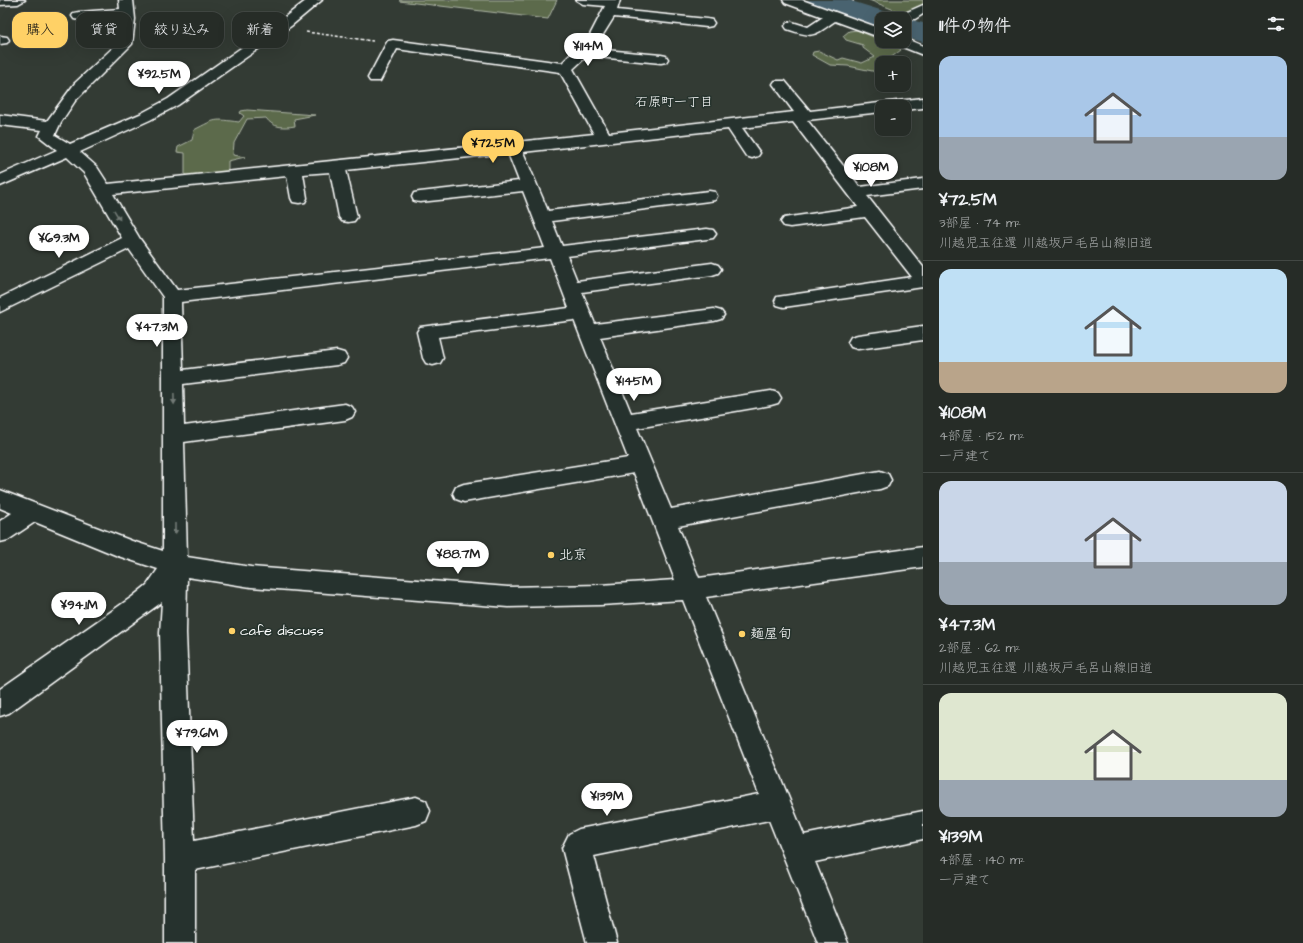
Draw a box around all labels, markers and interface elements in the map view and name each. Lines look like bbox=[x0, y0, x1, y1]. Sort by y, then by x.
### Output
chip: 購入 bbox=[12, 12, 68, 48]
chip: 賃貸 bbox=[76, 12, 132, 48]
chip: 絞り込み bbox=[140, 12, 224, 48]
chip: 新着 bbox=[232, 12, 288, 48]
map controls bbox=[875, 12, 911, 136]
button: layers bbox=[875, 12, 911, 48]
icon: filters bbox=[1265, 13, 1287, 35]
text: 11件の物件 bbox=[939, 14, 1011, 38]
pin: ¥114M bbox=[560, 33, 616, 67]
text: ¥114M bbox=[573, 37, 603, 55]
button: + bbox=[875, 56, 911, 92]
pin: ¥92.5M bbox=[126, 61, 192, 95]
text: ¥92.5M bbox=[137, 65, 181, 83]
icon: home bbox=[1077, 82, 1149, 154]
district label: 石原町一丁目 bbox=[635, 93, 713, 111]
button: − bbox=[875, 100, 911, 136]
pin: ¥72.5M bbox=[460, 130, 526, 164]
text: ¥72.5M bbox=[471, 134, 515, 152]
pin: ¥108M bbox=[843, 154, 899, 188]
text: ¥108M bbox=[853, 158, 889, 176]
text: ¥72.5M bbox=[939, 188, 997, 212]
one-way arrow bbox=[114, 210, 121, 221]
text: 3部屋 · 74 m² bbox=[939, 214, 1021, 232]
pin: ¥69.3M bbox=[26, 225, 92, 259]
text: ¥69.3M bbox=[38, 229, 80, 247]
text: 川越児玉往還 川越坂戸毛呂山線旧道 bbox=[939, 234, 1152, 252]
icon: home bbox=[1077, 295, 1149, 367]
pin: ¥47.3M bbox=[124, 314, 190, 348]
text: ¥47.3M bbox=[136, 318, 179, 336]
pin: ¥145M bbox=[606, 368, 662, 402]
text: ¥145M bbox=[615, 372, 653, 390]
one-way arrow bbox=[171, 393, 177, 406]
text: ¥108M bbox=[939, 401, 986, 425]
text: 4部屋 · 152 m² bbox=[939, 427, 1025, 445]
text: 一戸建て bbox=[939, 447, 991, 465]
icon: home bbox=[1077, 507, 1149, 579]
one-way arrow bbox=[172, 523, 178, 536]
pin: ¥88.7M bbox=[425, 541, 491, 575]
text: ¥88.7M bbox=[436, 545, 480, 563]
place label: 北京 bbox=[559, 545, 587, 565]
marker: 北京 bbox=[546, 550, 556, 560]
pin: ¥94.1M bbox=[46, 592, 112, 626]
text: ¥94.1M bbox=[60, 596, 98, 614]
text: ¥47.3M bbox=[939, 613, 995, 637]
place label: cafe discuss bbox=[240, 621, 324, 641]
place label: 麺屋旬 bbox=[750, 624, 792, 644]
marker: cafe discuss bbox=[227, 626, 237, 636]
marker: 麺屋旬 bbox=[737, 629, 747, 639]
text: 2部屋 · 62 m² bbox=[939, 639, 1020, 657]
text: 川越児玉往還 川越坂戸毛呂山線旧道 bbox=[939, 659, 1152, 677]
icon: home bbox=[1077, 719, 1149, 791]
pin: ¥79.6M bbox=[164, 720, 230, 754]
text: ¥79.6M bbox=[175, 724, 219, 742]
pin: ¥139M bbox=[579, 783, 635, 817]
text: ¥139M bbox=[590, 787, 624, 805]
text: ¥139M bbox=[939, 825, 983, 849]
text: 4部屋 · 140 m² bbox=[939, 851, 1025, 869]
text: 一戸建て bbox=[939, 871, 991, 889]

